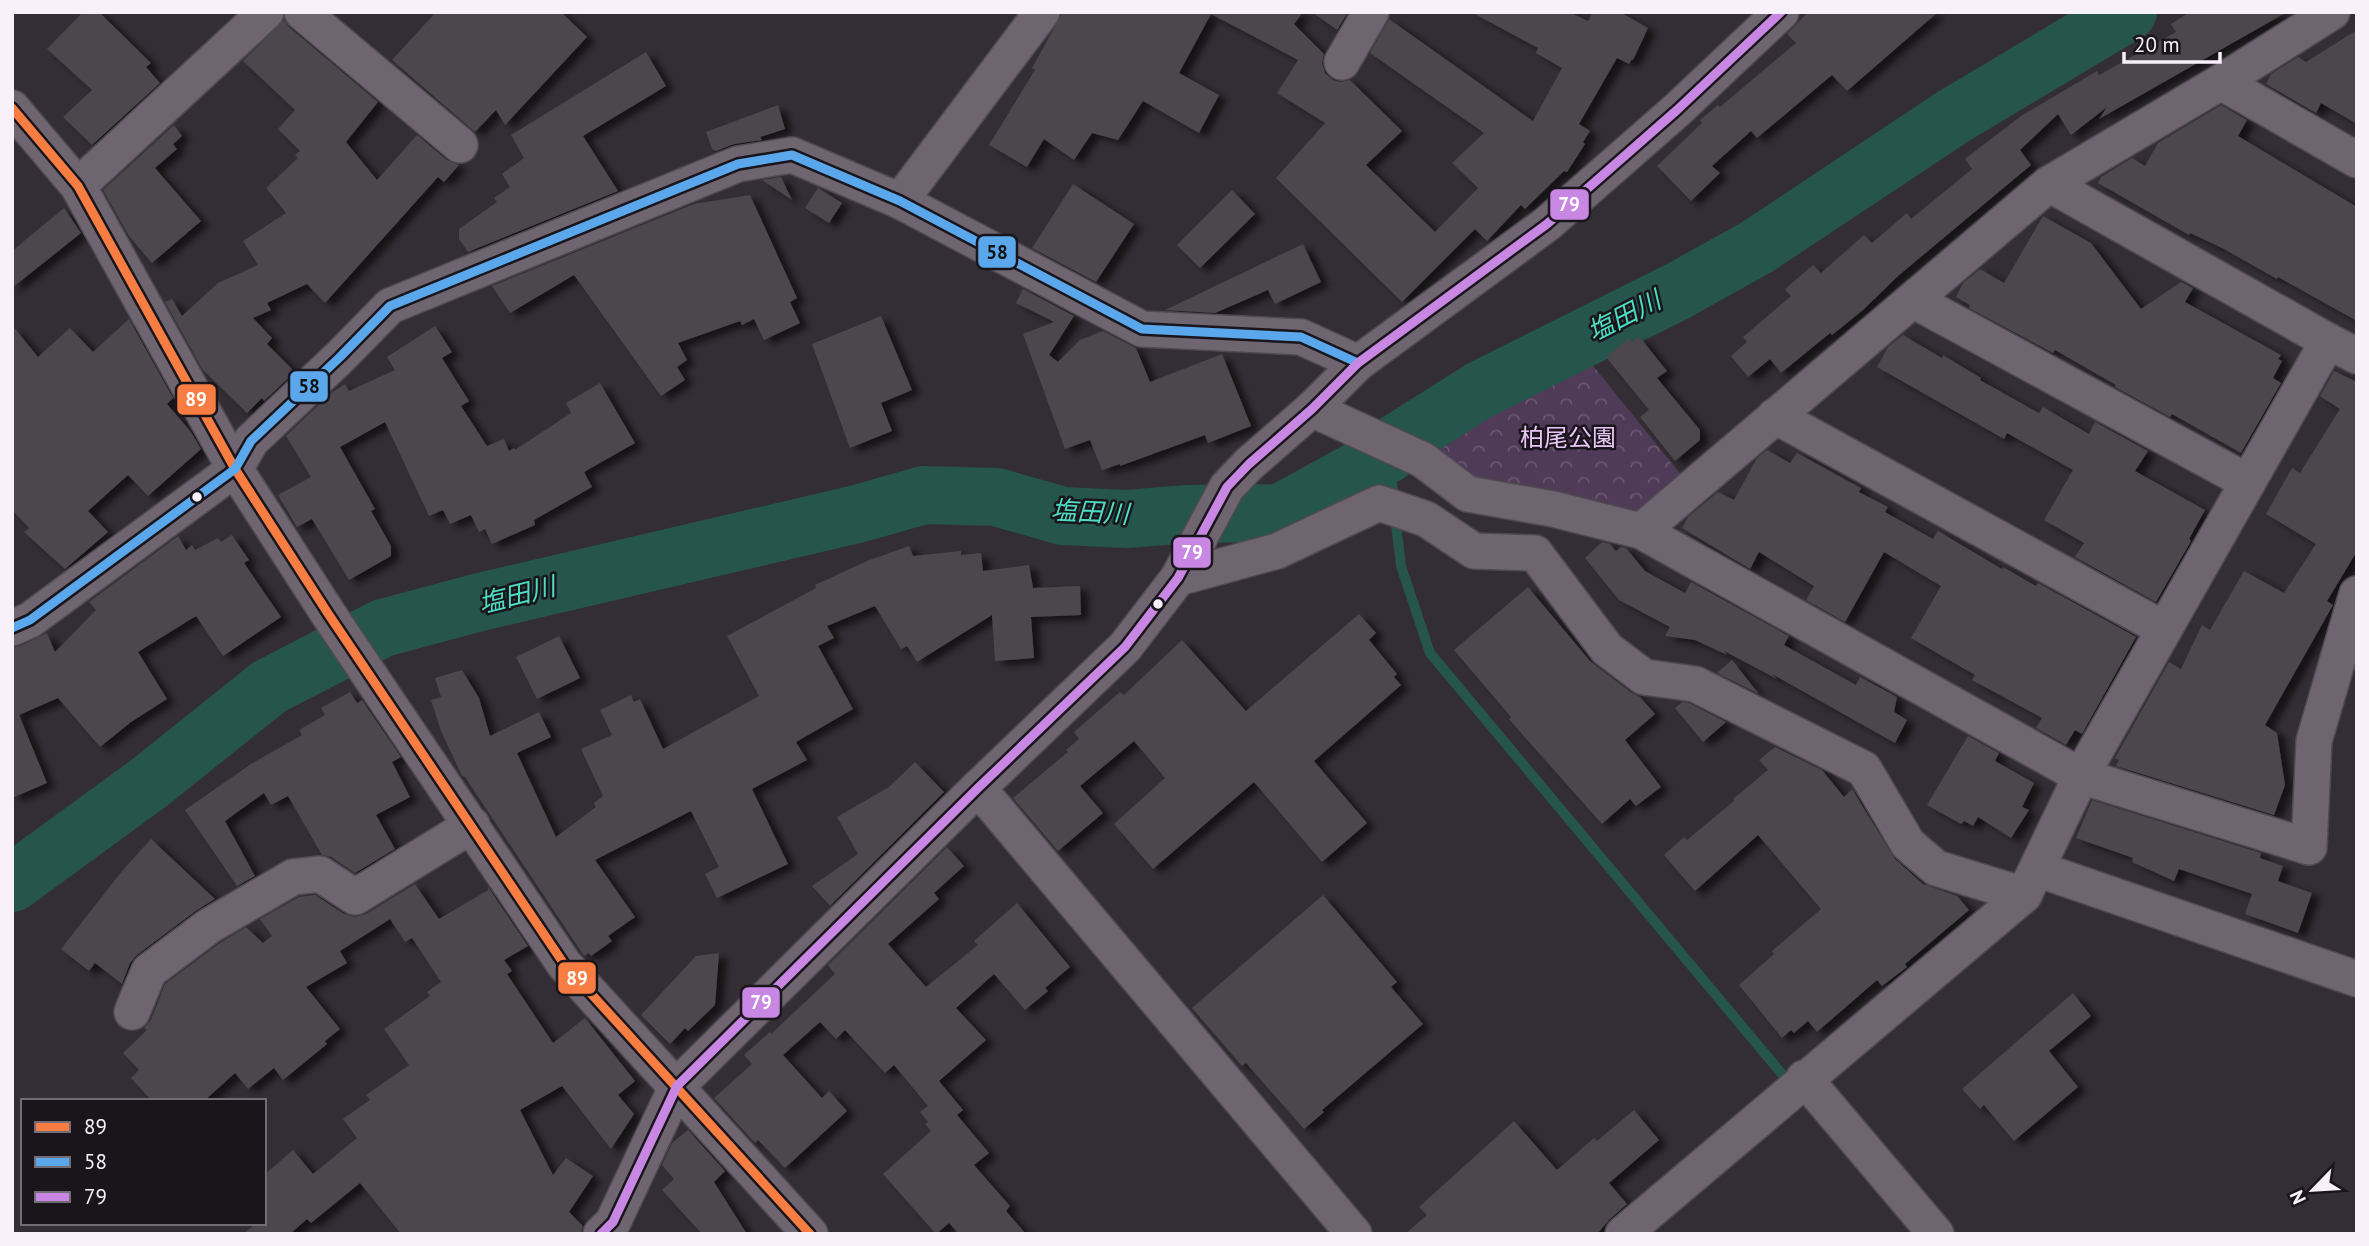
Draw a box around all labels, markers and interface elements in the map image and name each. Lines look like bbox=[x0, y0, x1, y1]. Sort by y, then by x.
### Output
scale bar bbox=[2124, 21, 2220, 65]
text: 20 m bbox=[2134, 31, 2180, 58]
line badge: 79 bbox=[1549, 188, 1590, 221]
text: 79 bbox=[1558, 192, 1580, 216]
line badge: 58 bbox=[977, 235, 1017, 269]
text: 58 bbox=[986, 240, 1008, 264]
water label: 塩田川 bbox=[1582, 282, 1669, 348]
line badge: 58 bbox=[289, 370, 329, 403]
text: 58 bbox=[298, 374, 320, 398]
line badge: 89 bbox=[176, 383, 217, 416]
text: 89 bbox=[185, 387, 207, 411]
park label: 柏尾公園 bbox=[1520, 422, 1616, 453]
unlabelled marker bbox=[190, 490, 204, 504]
water label: 塩田川 bbox=[1050, 493, 1133, 530]
line badge: 79 bbox=[1172, 536, 1212, 569]
text: 79 bbox=[1181, 540, 1203, 564]
water label: 塩田川 bbox=[475, 568, 562, 620]
unlabelled marker bbox=[1151, 597, 1165, 611]
line badge: 89 bbox=[557, 961, 597, 995]
text: 89 bbox=[566, 966, 588, 990]
line badge: 79 bbox=[741, 986, 781, 1019]
text: 79 bbox=[750, 990, 772, 1014]
legend bbox=[21, 1099, 266, 1225]
text: 89 bbox=[84, 1113, 107, 1140]
text: 58 bbox=[84, 1148, 107, 1175]
north arrow bbox=[2278, 1155, 2348, 1225]
text: 79 bbox=[84, 1183, 107, 1210]
text: N bbox=[2284, 1186, 2311, 1208]

